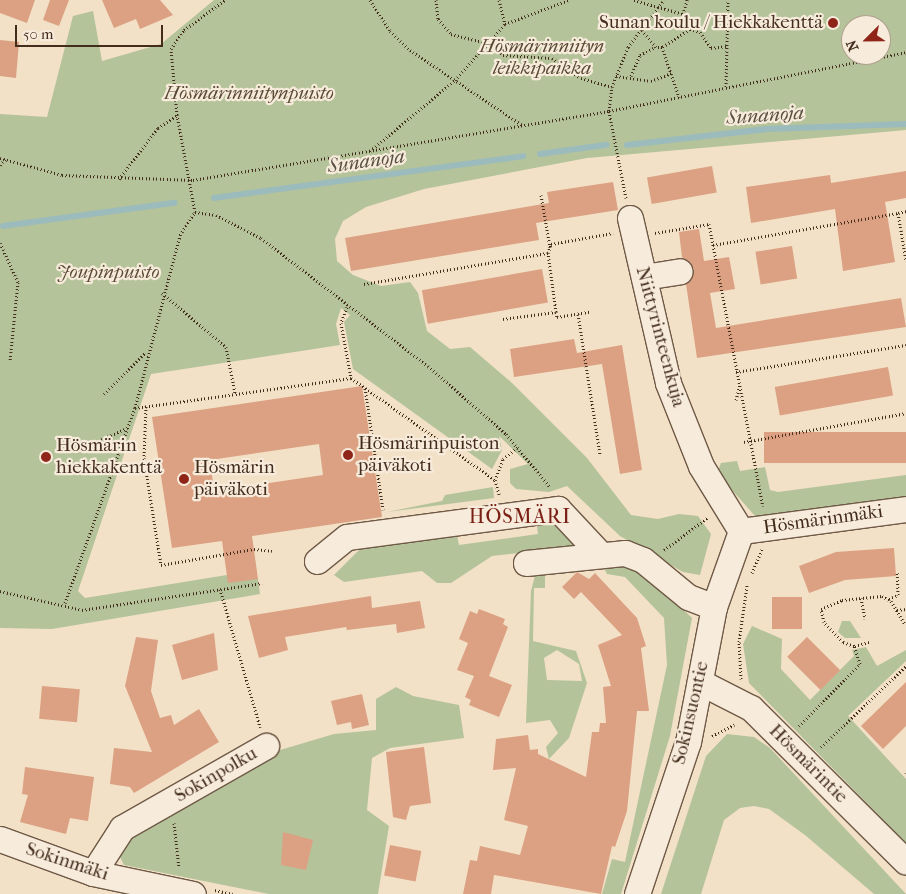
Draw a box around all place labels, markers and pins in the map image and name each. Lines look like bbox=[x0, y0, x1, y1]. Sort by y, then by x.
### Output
place label: Sunan koulu / Hiekkakenttä bbox=[599, 12, 823, 34]
marker: Sunan koulu / Hiekkakenttä bbox=[827, 17, 839, 29]
place label: Hösmärinpuiston päiväkoti bbox=[358, 433, 500, 477]
place label: Hösmärin hiekkakenttä bbox=[56, 435, 162, 479]
marker: Hösmärinpuiston päiväkoti bbox=[342, 449, 354, 461]
marker: Hösmärin hiekkakenttä bbox=[40, 451, 52, 463]
place label: Hösmärin päiväkoti bbox=[194, 457, 275, 501]
marker: Hösmärin päiväkoti bbox=[178, 473, 190, 485]

